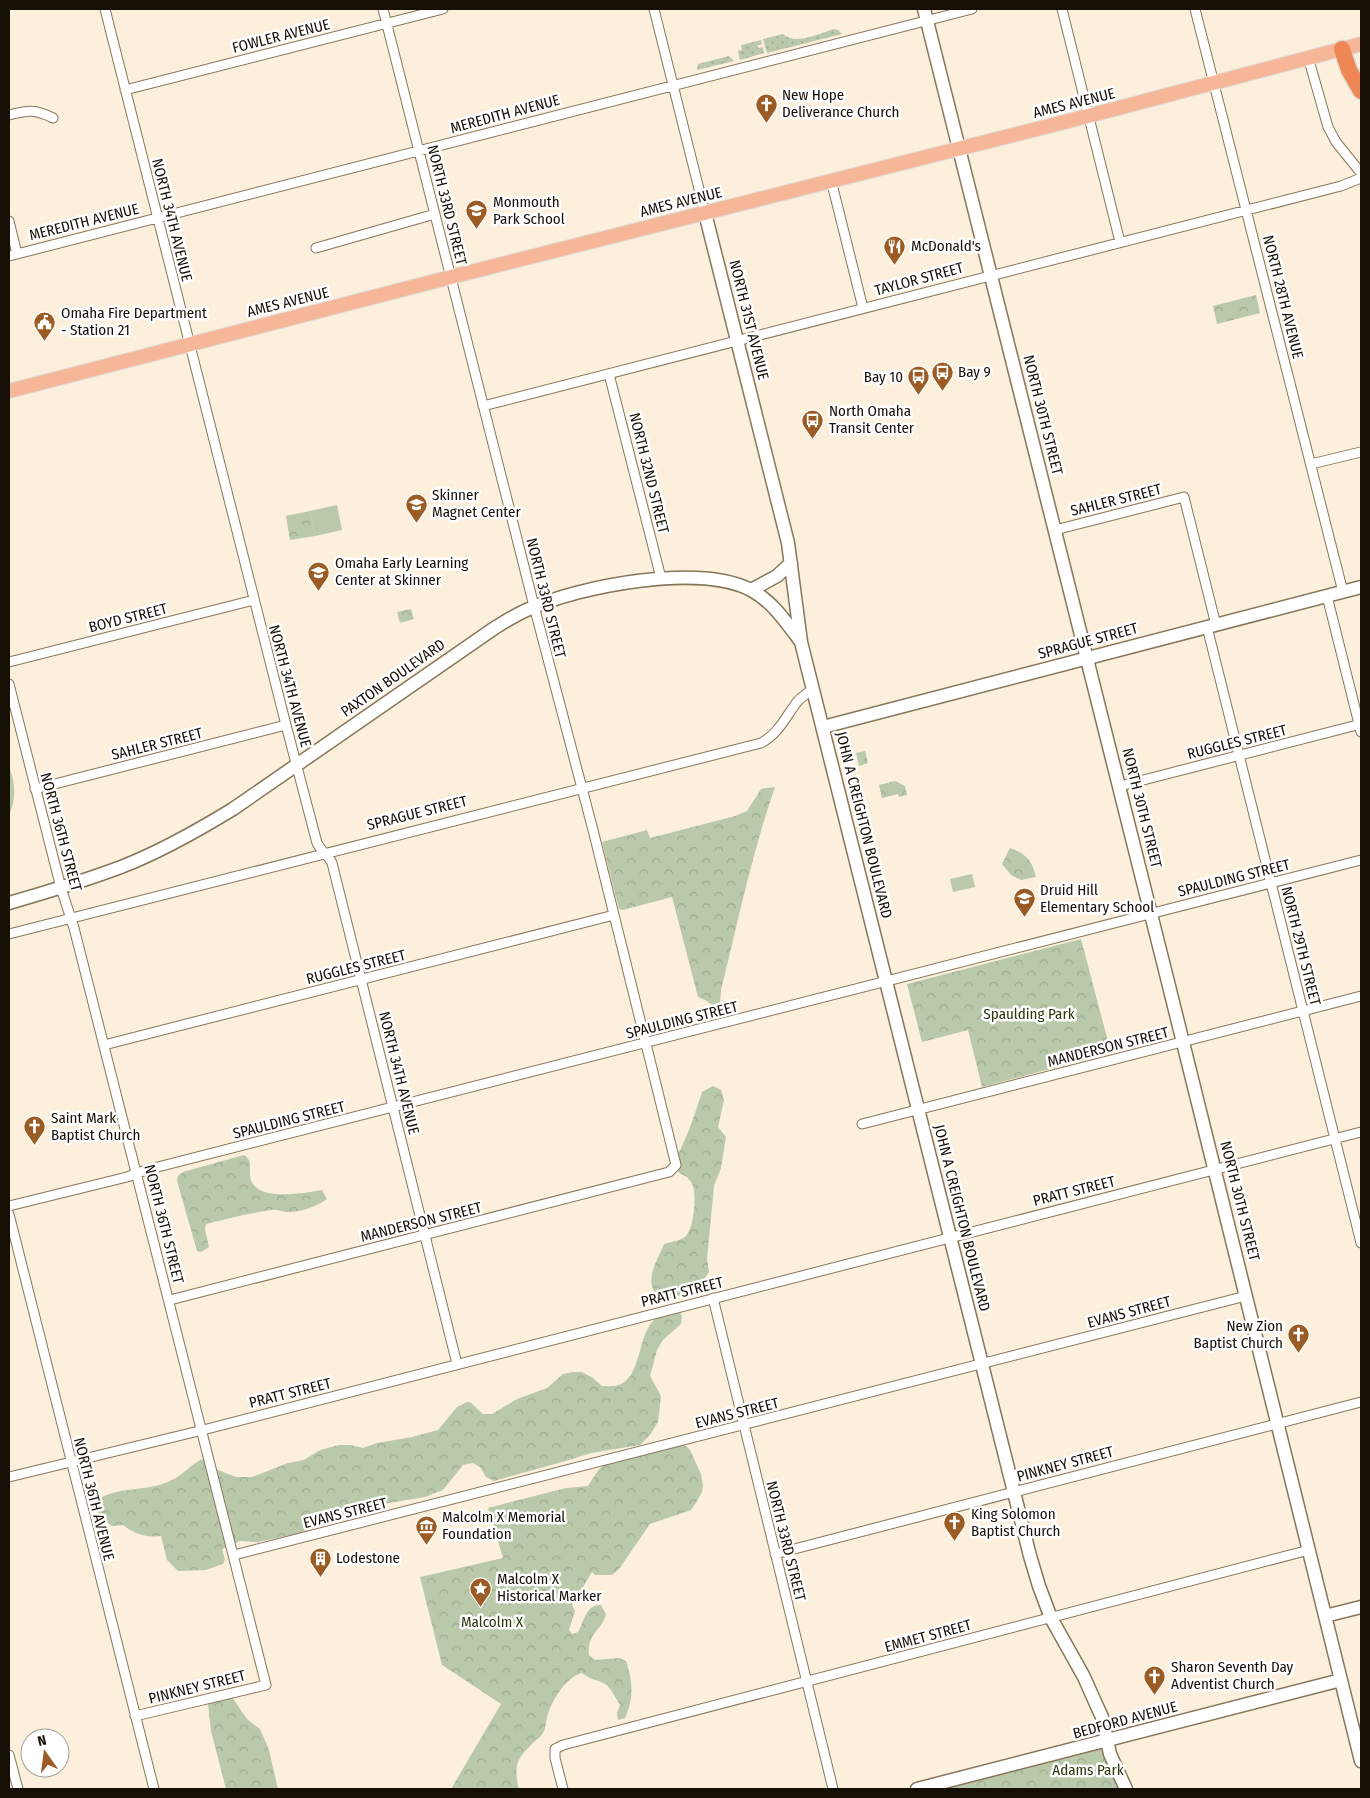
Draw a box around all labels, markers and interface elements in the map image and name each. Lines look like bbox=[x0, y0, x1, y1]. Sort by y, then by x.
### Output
street label: FOWLER AVENUE bbox=[230, 15, 332, 57]
street label: AMES AVENUE bbox=[1031, 84, 1117, 122]
place label: New Hope Deliverance Church bbox=[782, 86, 899, 121]
street label: MEREDITH AVENUE bbox=[448, 91, 562, 137]
church icon: New Hope Deliverance Church bbox=[754, 92, 778, 123]
street label: NORTH 33RD STREET bbox=[423, 143, 471, 267]
street label: NORTH 34TH AVENUE bbox=[148, 157, 196, 283]
street label: AMES AVENUE bbox=[638, 183, 724, 221]
place label: Monmouth Park School bbox=[493, 193, 565, 228]
school or university icon: Monmouth Park School bbox=[465, 199, 489, 230]
street label: MEREDITH AVENUE bbox=[27, 200, 141, 244]
street label: NORTH 28TH AVENUE bbox=[1259, 233, 1307, 361]
restaurant icon: McDonald's bbox=[883, 234, 907, 265]
place label: McDonald's bbox=[911, 237, 981, 255]
street label: NORTH 31ST AVENUE bbox=[725, 258, 773, 382]
street label: TAYLOR STREET bbox=[873, 258, 965, 299]
street label: AMES AVENUE bbox=[245, 283, 331, 321]
place label: Omaha Fire Department - Station 21 bbox=[61, 304, 207, 339]
public building icon: Omaha Fire Department - Station 21 bbox=[33, 310, 57, 341]
street label: NORTH 30TH STREET bbox=[1019, 353, 1067, 477]
bus stop icon: Bay 9 bbox=[930, 360, 954, 391]
place label: Bay 9 bbox=[958, 363, 991, 381]
bus stop icon: Bay 10 bbox=[907, 365, 931, 396]
place label: Bay 10 bbox=[864, 368, 903, 386]
place label: North Omaha Transit Center bbox=[829, 402, 915, 437]
bus stop icon: North Omaha Transit Center bbox=[801, 408, 825, 439]
street label: NORTH 32ND STREET bbox=[625, 411, 673, 535]
street label: SAHLER STREET bbox=[1069, 480, 1163, 520]
place label: Skinner Magnet Center bbox=[432, 486, 521, 521]
school or university icon: Skinner Magnet Center bbox=[404, 492, 428, 523]
street label: NORTH 33RD STREET bbox=[522, 536, 570, 660]
place label: Omaha Early Learning Center at Skinner bbox=[335, 554, 468, 589]
school or university icon: Omaha Early Learning Center at Skinner bbox=[307, 560, 331, 591]
street label: BOYD STREET bbox=[87, 600, 169, 636]
street label: SPRAGUE STREET bbox=[1036, 619, 1140, 663]
street label: NORTH 34TH AVENUE bbox=[265, 623, 315, 749]
street label: PAXTON BOULEVARD bbox=[337, 635, 449, 721]
street label: RUGGLES STREET bbox=[1185, 721, 1289, 763]
street label: SAHLER STREET bbox=[110, 724, 204, 764]
street label: JOHN A CREIGHTON BOULEVARD bbox=[832, 730, 896, 920]
street label: NORTH 30TH STREET bbox=[1118, 746, 1166, 870]
street label: NORTH 36TH STREET bbox=[36, 771, 86, 893]
street label: SPRAGUE STREET bbox=[365, 792, 469, 834]
street label: SPAULDING STREET bbox=[1176, 855, 1292, 901]
place label: Druid Hill Elementary School bbox=[1040, 881, 1154, 916]
street label: NORTH 29TH STREET bbox=[1277, 884, 1325, 1008]
school or university icon: Druid Hill Elementary School bbox=[1012, 887, 1036, 918]
street label: RUGGLES STREET bbox=[304, 946, 408, 988]
street label: SPAULDING STREET bbox=[624, 997, 740, 1043]
park label: Spaulding Park bbox=[983, 1005, 1075, 1023]
street label: NORTH 34TH AVENUE bbox=[375, 1010, 423, 1136]
street label: MANDERSON STREET bbox=[1046, 1023, 1170, 1071]
street label: SPAULDING STREET bbox=[231, 1097, 347, 1143]
place label: Saint Mark Baptist Church bbox=[51, 1109, 140, 1144]
church icon: Saint Mark Baptist Church bbox=[23, 1115, 47, 1146]
street label: JOHN A CREIGHTON BOULEVARD bbox=[930, 1123, 994, 1313]
street label: NORTH 30TH STREET bbox=[1216, 1139, 1264, 1263]
street label: NORTH 36TH STREET bbox=[140, 1163, 188, 1286]
street label: PRATT STREET bbox=[1031, 1172, 1117, 1210]
street label: MANDERSON STREET bbox=[359, 1198, 483, 1246]
street label: PRATT STREET bbox=[639, 1273, 725, 1311]
street label: EVANS STREET bbox=[1085, 1292, 1173, 1332]
place label: New Zion Baptist Church bbox=[1194, 1317, 1283, 1352]
church icon: New Zion Baptist Church bbox=[1287, 1323, 1311, 1354]
street label: PRATT STREET bbox=[247, 1374, 333, 1412]
street label: EVANS STREET bbox=[693, 1394, 781, 1432]
street label: NORTH 36TH AVENUE bbox=[70, 1436, 118, 1562]
street label: PINKNEY STREET bbox=[1015, 1442, 1115, 1486]
street label: NORTH 33RD STREET bbox=[762, 1479, 810, 1603]
street label: EVANS STREET bbox=[301, 1494, 389, 1532]
place label: King Solomon Baptist Church bbox=[971, 1505, 1060, 1540]
place label: Malcolm X Memorial Foundation bbox=[442, 1508, 565, 1543]
church icon: King Solomon Baptist Church bbox=[943, 1511, 967, 1542]
museum icon: Malcolm X Memorial Foundation bbox=[414, 1514, 438, 1545]
building icon: Lodestone bbox=[308, 1546, 332, 1577]
place label: Lodestone bbox=[336, 1549, 400, 1567]
place label: Malcolm X Historical Marker bbox=[497, 1570, 602, 1605]
place icon: Malcolm X Historical Marker bbox=[469, 1576, 493, 1607]
park label: Malcolm X bbox=[461, 1613, 524, 1631]
street label: EMMET STREET bbox=[883, 1616, 973, 1656]
place label: Sharon Seventh Day Adventist Church bbox=[1171, 1658, 1294, 1693]
church icon: Sharon Seventh Day Adventist Church bbox=[1143, 1664, 1167, 1695]
street label: PINKNEY STREET bbox=[147, 1666, 247, 1708]
street label: BEDFORD AVENUE bbox=[1071, 1697, 1179, 1743]
north arrow bbox=[20, 1728, 70, 1778]
text: N bbox=[36, 1732, 48, 1750]
park label: Adams Park bbox=[1052, 1761, 1124, 1779]

